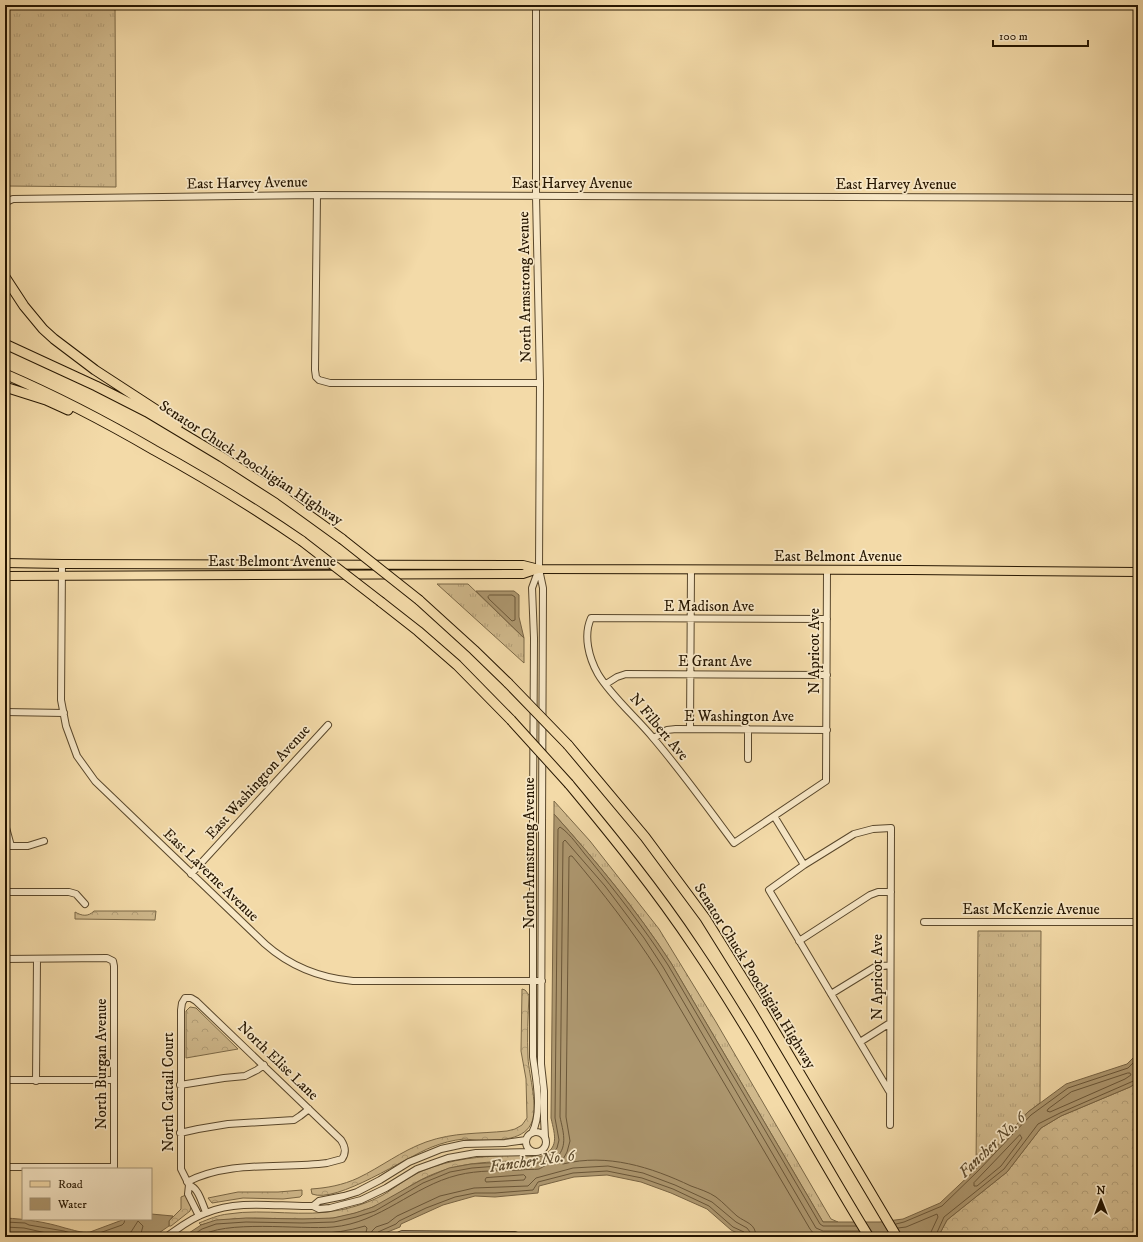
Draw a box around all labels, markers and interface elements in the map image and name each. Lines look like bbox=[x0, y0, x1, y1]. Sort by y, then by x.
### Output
scale bar bbox=[993, 22, 1088, 48]
text: 100 m bbox=[999, 29, 1028, 44]
street label: East Harvey Avenue bbox=[186, 172, 308, 194]
street label: East Harvey Avenue bbox=[511, 174, 633, 193]
street label: East Harvey Avenue bbox=[835, 175, 957, 194]
street label: North Armstrong Avenue bbox=[514, 211, 536, 363]
street label: Senator Chuck Poochigian Highway bbox=[155, 396, 347, 530]
street label: East Belmont Avenue bbox=[774, 547, 902, 566]
street label: East Belmont Avenue bbox=[208, 552, 336, 571]
street label: E Madison Ave bbox=[664, 597, 754, 616]
street label: N Apricot Ave bbox=[805, 608, 824, 694]
street label: E Grant Ave bbox=[678, 652, 752, 671]
street label: N Filbert Ave bbox=[625, 689, 693, 765]
street label: E Washington Ave bbox=[684, 707, 794, 726]
street label: East Washington Avenue bbox=[202, 721, 314, 843]
street label: North Armstrong Avenue bbox=[520, 777, 539, 929]
street label: East Laverne Avenue bbox=[159, 824, 263, 926]
street label: Senator Chuck Poochigian Highway bbox=[690, 880, 821, 1073]
street label: East McKenzie Avenue bbox=[962, 900, 1100, 919]
street label: N Apricot Ave bbox=[868, 934, 887, 1020]
street label: North Burgan Avenue bbox=[92, 998, 111, 1130]
street label: North Elise Lane bbox=[234, 1018, 322, 1104]
street label: North Cattail Court bbox=[159, 1032, 178, 1152]
water label: Fancher No. 6 bbox=[954, 1107, 1031, 1182]
water label: Fancher No. 6 bbox=[488, 1145, 578, 1177]
legend bbox=[22, 1168, 152, 1220]
text: Road bbox=[58, 1177, 83, 1192]
north arrow bbox=[1081, 1180, 1121, 1220]
text: N bbox=[1096, 1184, 1106, 1198]
text: Water bbox=[57, 1197, 87, 1212]

